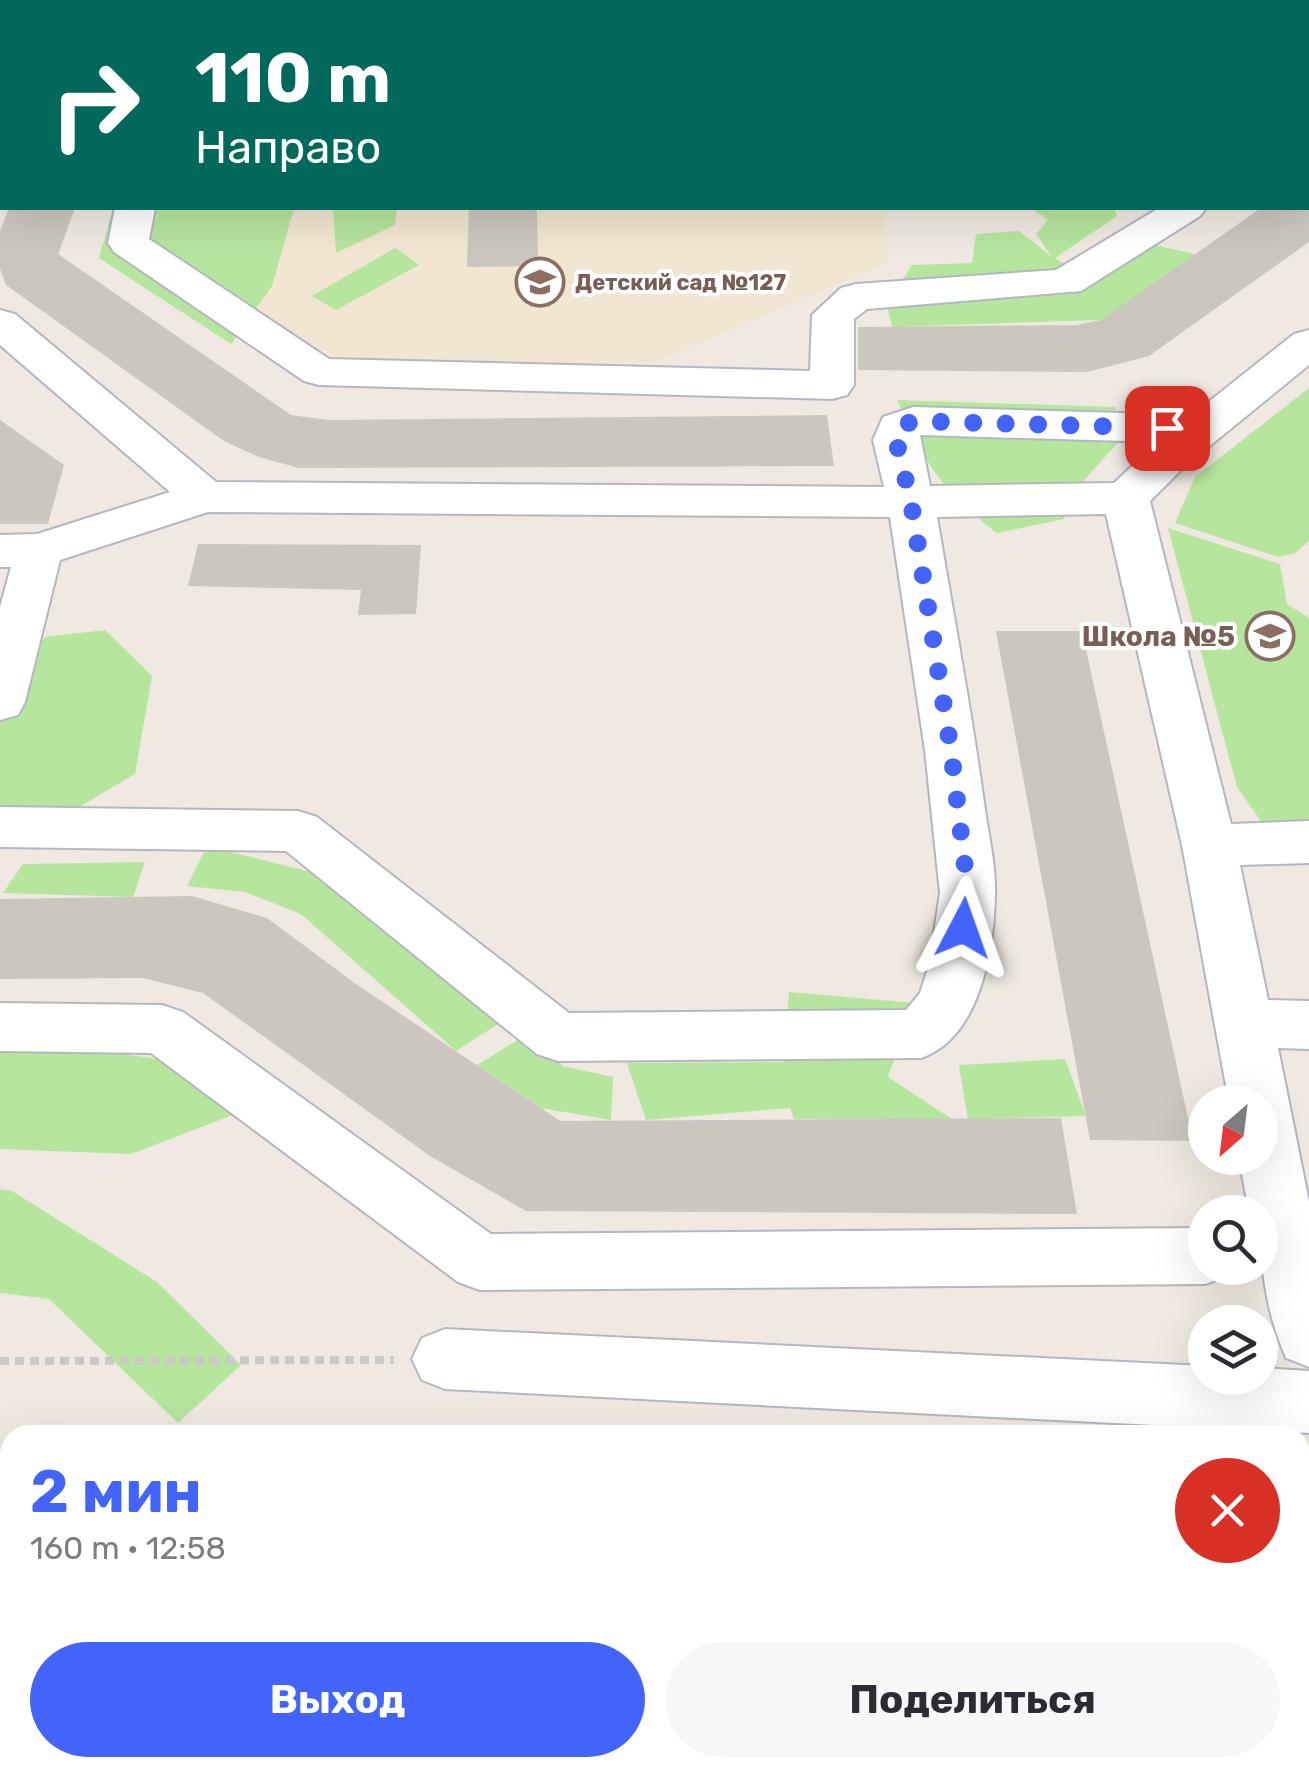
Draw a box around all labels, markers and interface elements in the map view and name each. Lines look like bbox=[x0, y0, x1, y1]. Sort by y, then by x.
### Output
text: 110 m bbox=[195, 37, 391, 120]
icon: right bbox=[30, 40, 160, 170]
text: Направо bbox=[195, 121, 381, 174]
school or university icon: Детский сад №127 bbox=[514, 256, 566, 308]
place label: Детский сад №127 bbox=[575, 269, 787, 296]
pin bbox=[1125, 386, 1210, 471]
icon: arrive bbox=[1140, 401, 1195, 456]
school or university icon: Школа №5 bbox=[1244, 610, 1296, 662]
place label: Школа №5 bbox=[1082, 620, 1235, 653]
position arrow bbox=[911, 876, 1015, 980]
north arrow bbox=[1188, 1085, 1278, 1175]
map controls bbox=[1188, 1085, 1278, 1395]
button: search bbox=[1188, 1195, 1278, 1285]
button: layers bbox=[1188, 1305, 1278, 1395]
text: 2 мин bbox=[30, 1456, 202, 1527]
button: close bbox=[1175, 1458, 1280, 1563]
text: 160 m · 12:58 bbox=[30, 1529, 226, 1567]
button: Выход bbox=[30, 1642, 645, 1757]
button: Поделиться bbox=[665, 1642, 1280, 1757]

